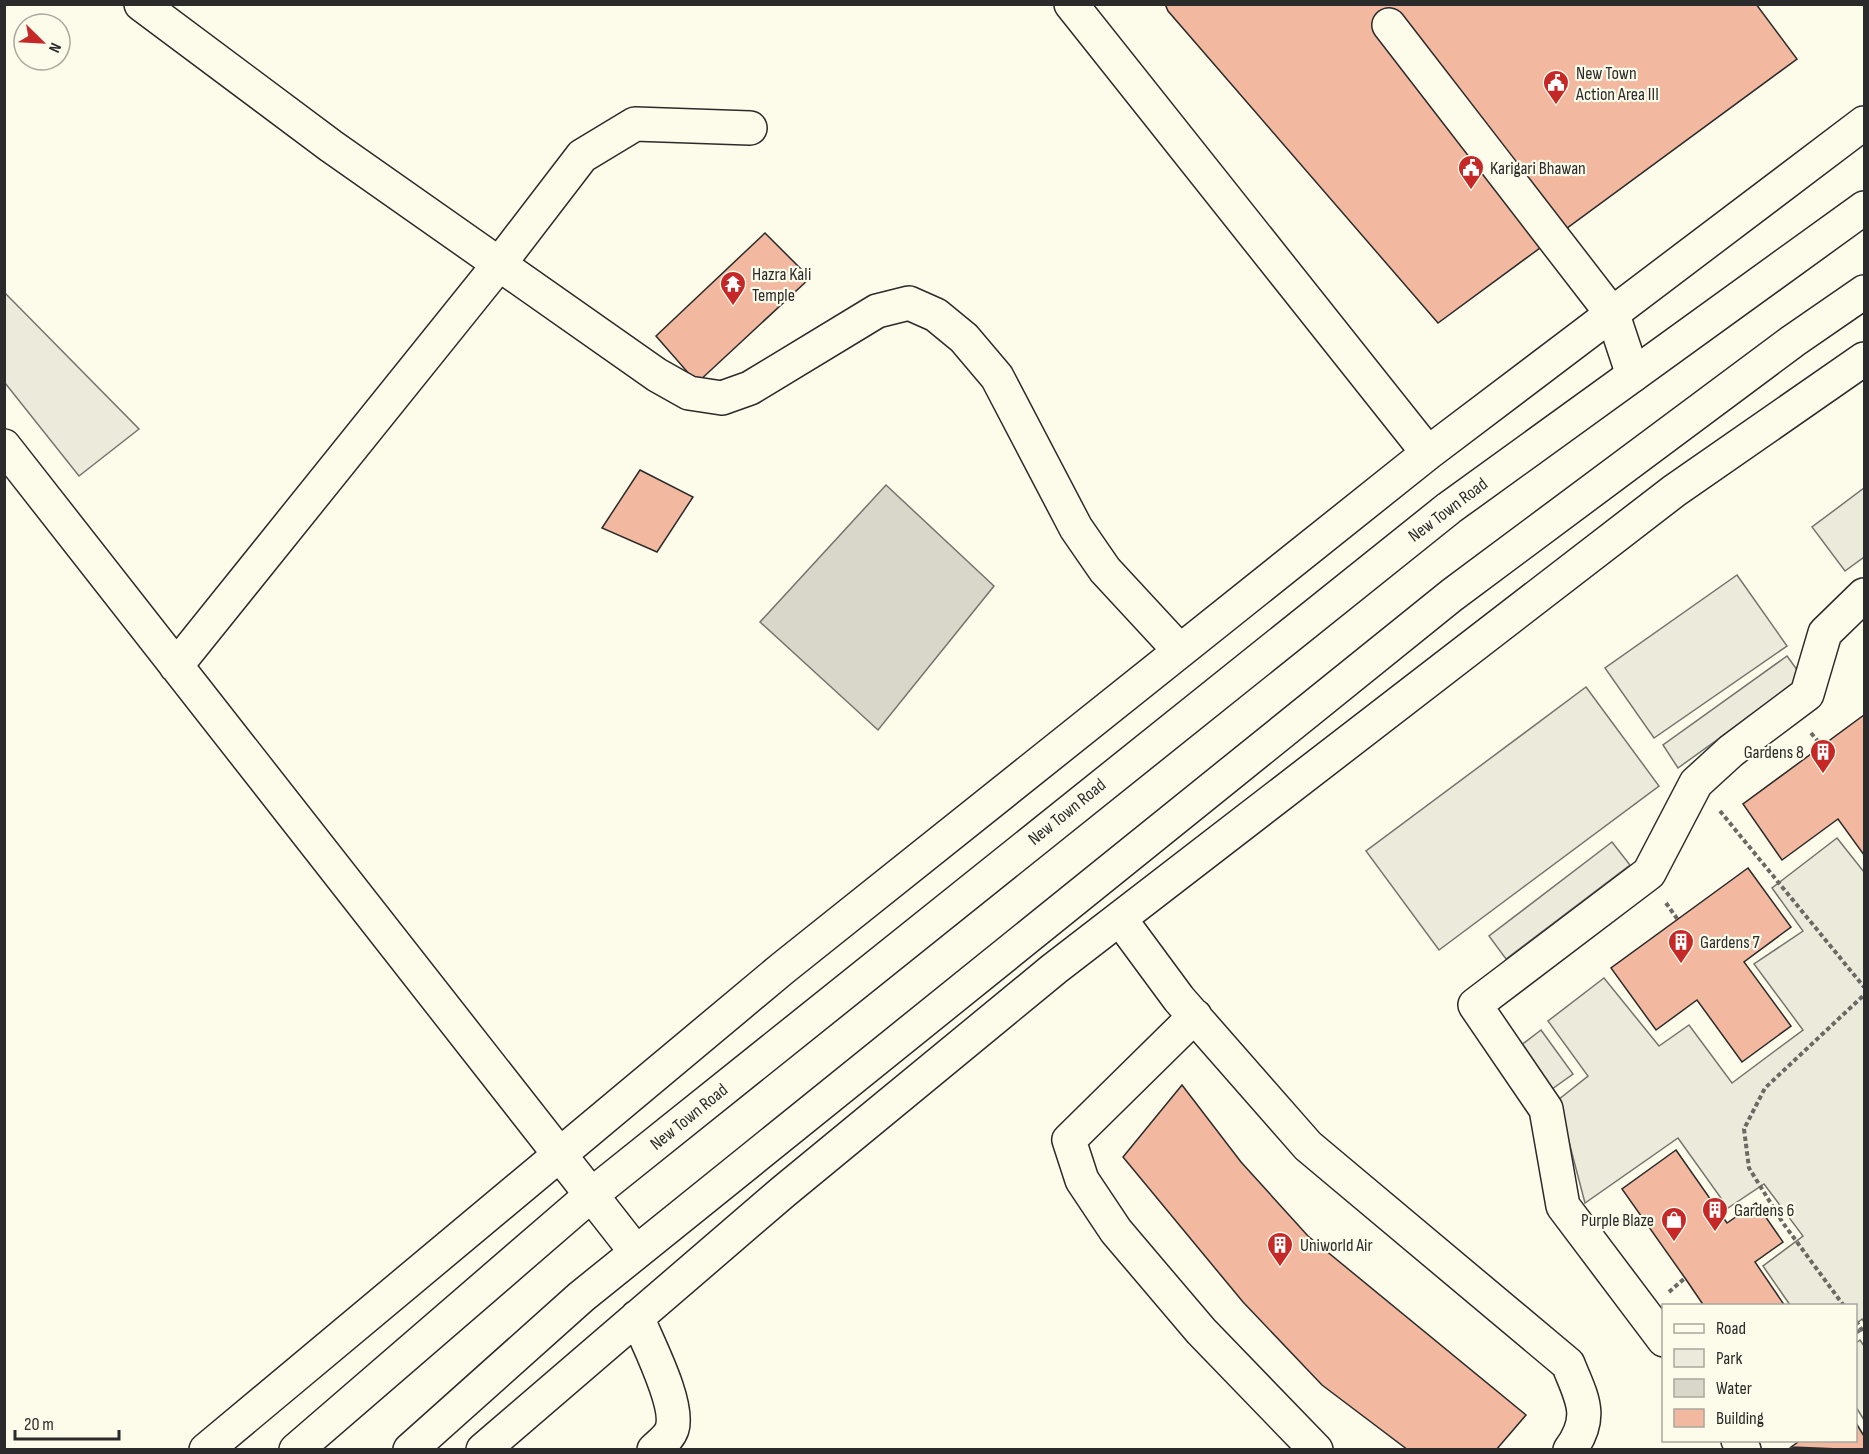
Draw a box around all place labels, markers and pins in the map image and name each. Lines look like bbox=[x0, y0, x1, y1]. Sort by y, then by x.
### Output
place label: New Town Action Area III bbox=[1575, 63, 1659, 105]
public building icon: New Town Action Area III bbox=[1541, 68, 1571, 106]
public building icon: Karigari Bhawan bbox=[1456, 153, 1486, 191]
place label: Karigari Bhawan bbox=[1490, 158, 1586, 179]
place label: Hazra Kali Temple bbox=[752, 264, 811, 306]
temple icon: Hazra Kali Temple bbox=[718, 269, 748, 307]
building icon: Gardens 8 bbox=[1808, 737, 1838, 775]
place label: Gardens 8 bbox=[1744, 742, 1804, 763]
building icon: Gardens 7 bbox=[1666, 927, 1696, 965]
place label: Gardens 7 bbox=[1700, 932, 1760, 953]
building icon: Gardens 6 bbox=[1700, 1195, 1730, 1233]
place label: Gardens 6 bbox=[1734, 1200, 1794, 1221]
shop icon: Purple Blaze bbox=[1659, 1205, 1689, 1243]
place label: Purple Blaze bbox=[1581, 1210, 1654, 1231]
building icon: Uniworld Air bbox=[1265, 1230, 1295, 1268]
place label: Uniworld Air bbox=[1300, 1235, 1373, 1256]

